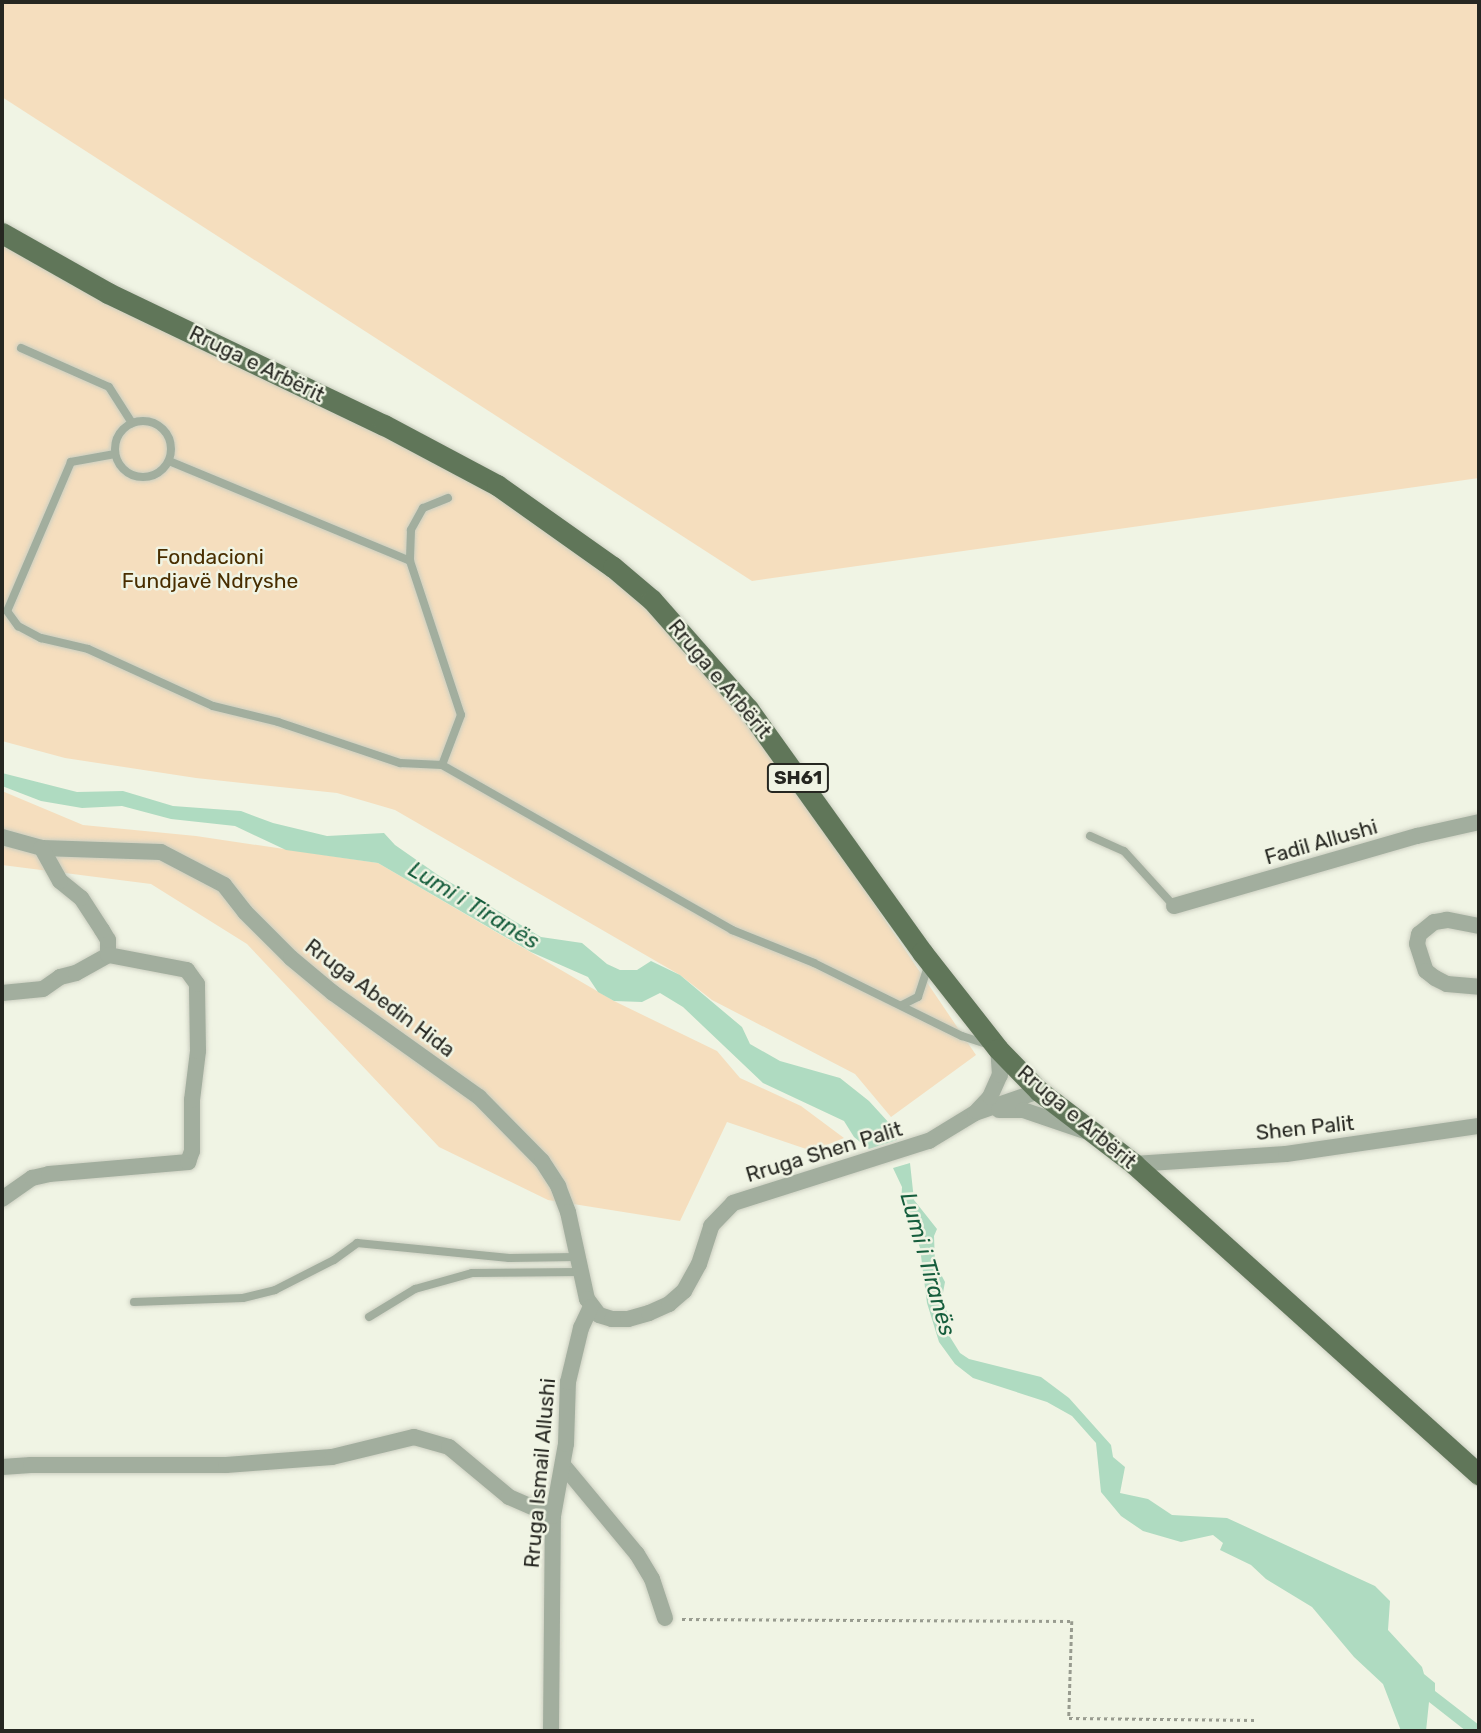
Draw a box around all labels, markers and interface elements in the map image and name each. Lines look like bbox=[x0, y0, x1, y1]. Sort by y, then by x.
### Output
street label: Rruga e Arbërit bbox=[185, 320, 329, 408]
park label: Fondacioni Fundjavë Ndryshe bbox=[122, 544, 298, 594]
street label: Rruga e Arbërit bbox=[663, 614, 777, 744]
road number: SH61 bbox=[766, 762, 830, 793]
street label: Fadil Allushi bbox=[1261, 814, 1381, 870]
water label: Lumi i Tiranës bbox=[403, 855, 545, 955]
street label: Rruga Abedin Hida bbox=[300, 933, 460, 1063]
street label: Rruga e Arbërit bbox=[1012, 1060, 1142, 1174]
street label: Shen Palit bbox=[1255, 1110, 1355, 1146]
street label: Rruga Shen Palit bbox=[743, 1116, 905, 1188]
water label: Lumi i Tiranës bbox=[894, 1189, 962, 1339]
street label: Rruga Ismail Allushi bbox=[519, 1377, 561, 1569]

